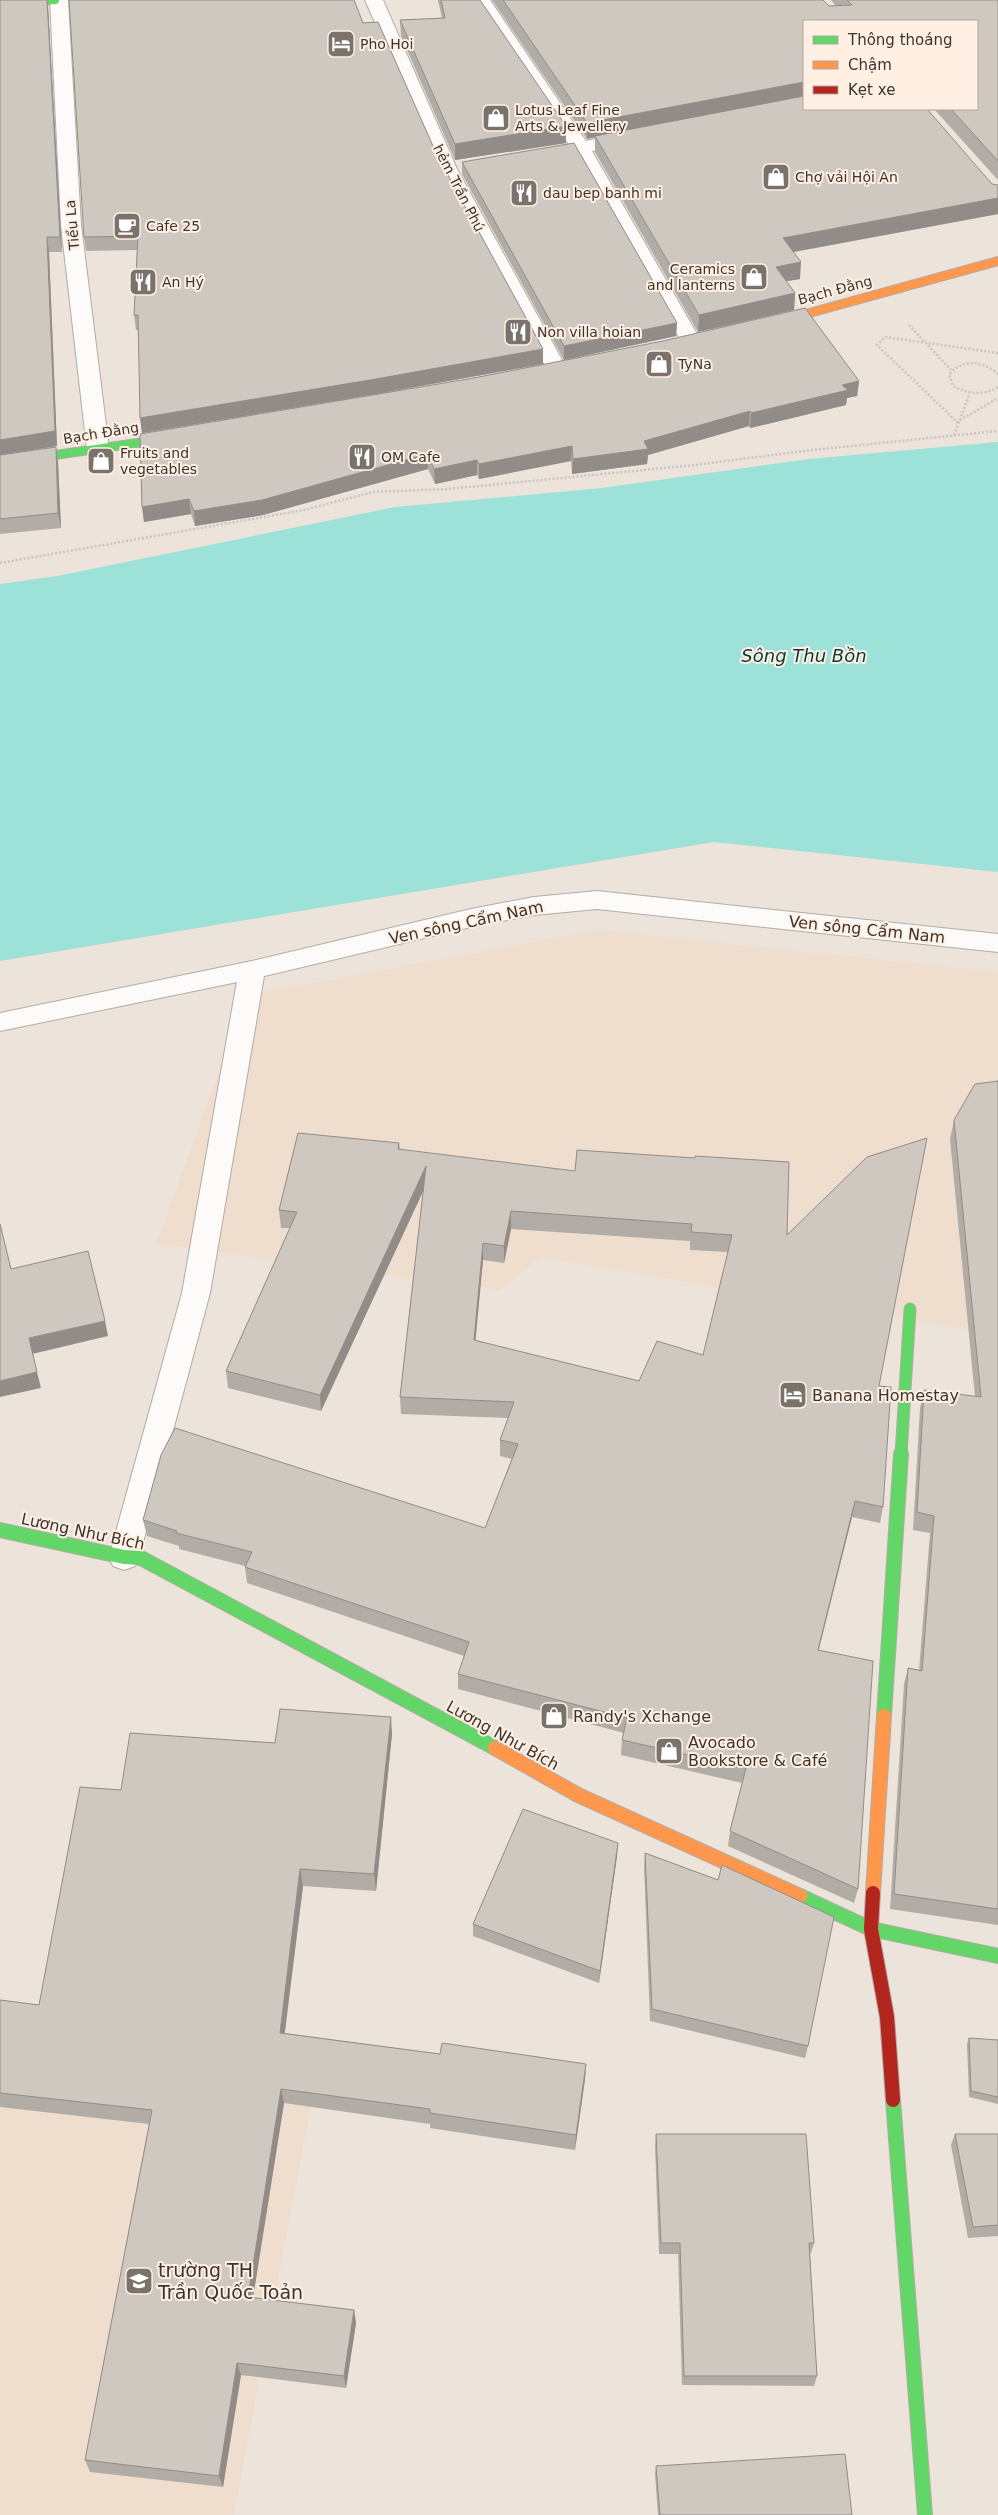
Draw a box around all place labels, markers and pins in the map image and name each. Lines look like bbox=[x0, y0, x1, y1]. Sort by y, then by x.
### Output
hotel icon: Pho Hoi bbox=[326, 29, 356, 59]
place label: Pho Hoi bbox=[360, 36, 413, 52]
place label: Lotus Leaf Fine Arts & Jewellery bbox=[515, 102, 626, 134]
shop icon: Lotus Leaf Fine Arts & Jewellery bbox=[481, 103, 511, 133]
shop icon: Chợ vải Hội An bbox=[761, 162, 791, 192]
place label: Chợ vải Hội An bbox=[795, 169, 898, 185]
restaurant icon: dau bep banh mi bbox=[509, 178, 539, 208]
place label: dau bep banh mi bbox=[543, 185, 662, 201]
cafe icon: Cafe 25 bbox=[112, 211, 142, 241]
place label: Cafe 25 bbox=[146, 218, 200, 234]
place label: Ceramics and lanterns bbox=[647, 261, 735, 293]
shop icon: Ceramics and lanterns bbox=[739, 262, 769, 292]
restaurant icon: An Hý bbox=[128, 267, 158, 297]
place label: An Hý bbox=[162, 274, 204, 290]
restaurant icon: Non villa hoian bbox=[503, 317, 533, 347]
place label: Non villa hoian bbox=[537, 324, 641, 340]
shop icon: TyNa bbox=[644, 349, 674, 379]
place label: TyNa bbox=[677, 356, 712, 372]
restaurant icon: OM Cafe bbox=[347, 442, 377, 472]
place label: Fruits and vegetables bbox=[120, 445, 197, 477]
shop icon: Fruits and vegetables bbox=[86, 446, 116, 476]
place label: OM Cafe bbox=[381, 449, 440, 465]
hotel icon: Banana Homestay bbox=[778, 1380, 808, 1410]
place label: Banana Homestay bbox=[812, 1386, 959, 1405]
shop icon: Randy's Xchange bbox=[539, 1701, 569, 1731]
place label: Randy's Xchange bbox=[573, 1707, 711, 1726]
place label: Avocado Bookstore & Café bbox=[688, 1733, 827, 1770]
shop icon: Avocado Bookstore & Café bbox=[654, 1736, 684, 1766]
place label: trường TH Trần Quốc Toản bbox=[157, 2259, 303, 2303]
school or university icon: trường TH Trần Quốc Toản bbox=[124, 2266, 154, 2296]

